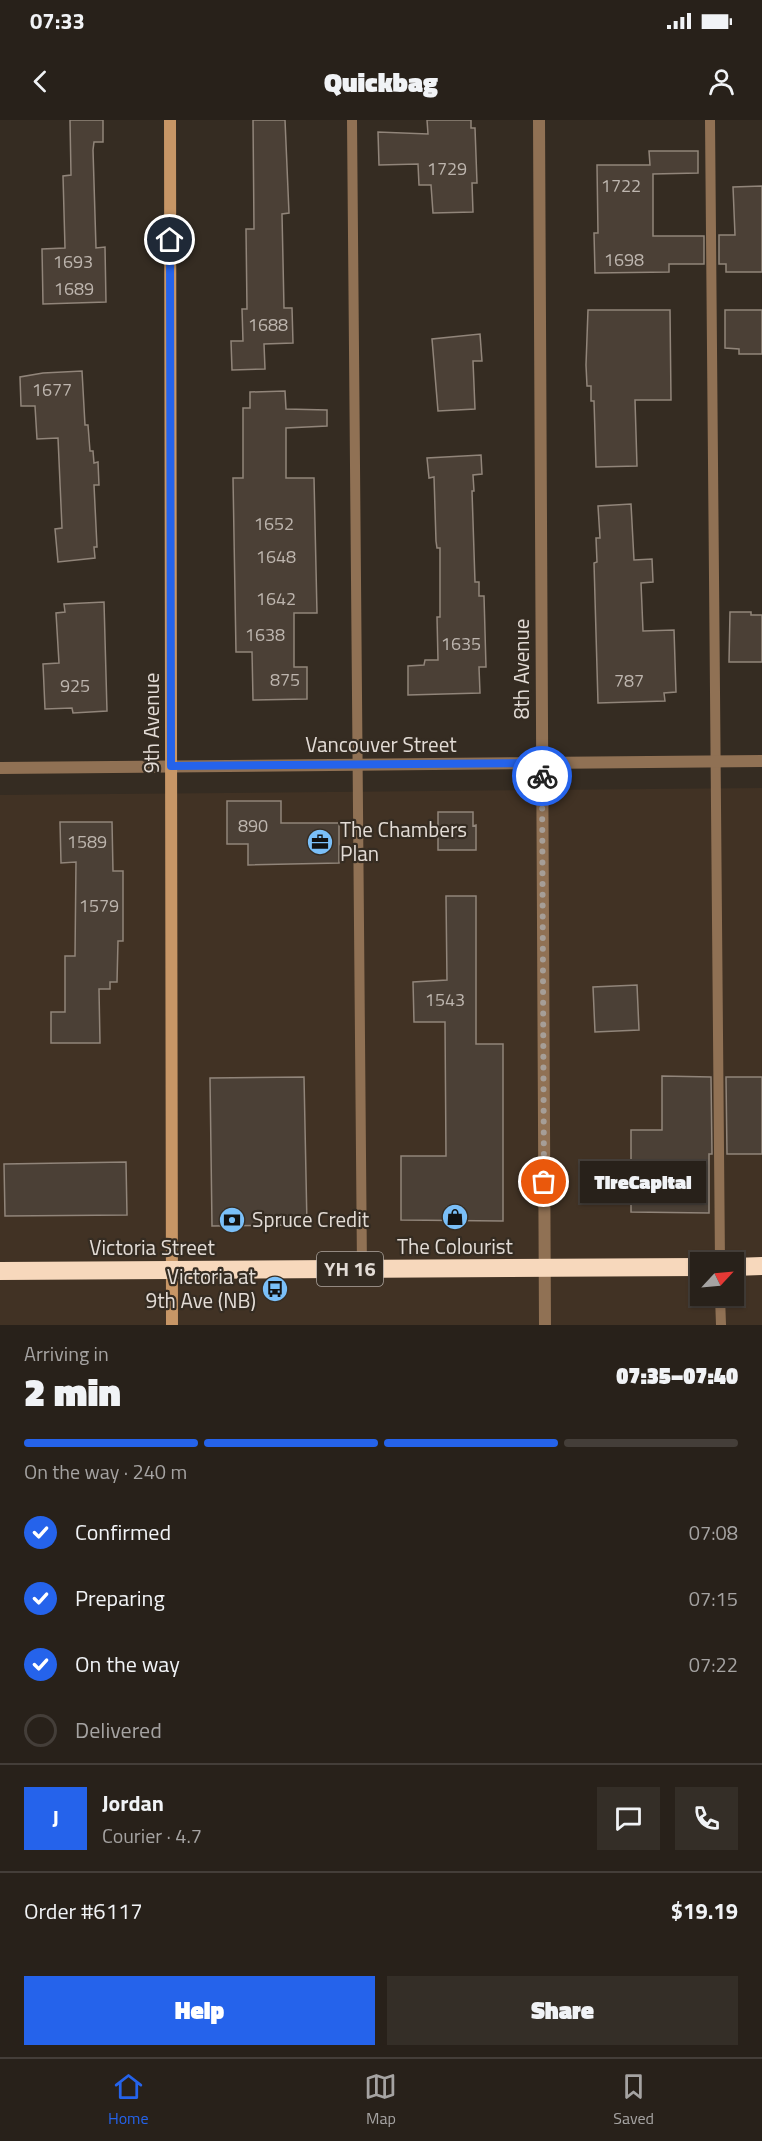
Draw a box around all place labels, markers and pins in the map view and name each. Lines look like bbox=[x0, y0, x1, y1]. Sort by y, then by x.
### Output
pin bbox=[144, 214, 195, 265]
place label: The Chambers Plan bbox=[340, 813, 467, 869]
office icon: The Chambers Plan bbox=[305, 827, 335, 857]
pin bbox=[518, 1156, 569, 1207]
callout: TireCapital bbox=[580, 1161, 706, 1203]
shop icon: The Colourist bbox=[440, 1202, 470, 1232]
place label: Spruce Credit bbox=[252, 1203, 370, 1235]
bank icon: Spruce Credit bbox=[217, 1205, 247, 1235]
place label: The Colourist bbox=[397, 1230, 514, 1262]
place label: Victoria at 9th Ave (NB) bbox=[145, 1260, 257, 1316]
bus stop icon: Victoria at 9th Ave (NB) bbox=[260, 1274, 290, 1304]

